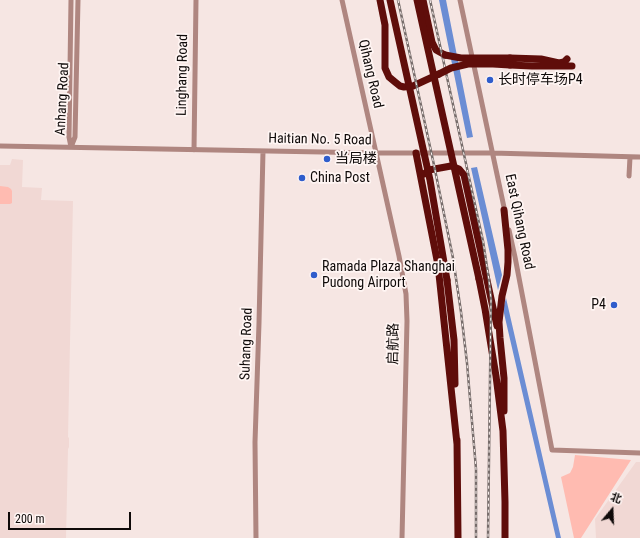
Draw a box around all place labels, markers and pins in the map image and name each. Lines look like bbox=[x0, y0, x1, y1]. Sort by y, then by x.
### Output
place label: 长时停车场P4 bbox=[498, 72, 583, 88]
marker: 长时停车场P4 bbox=[485, 75, 495, 85]
place label: 当局楼 bbox=[335, 151, 377, 167]
marker: 当局楼 bbox=[322, 154, 332, 164]
place label: China Post bbox=[310, 170, 370, 186]
marker: China Post bbox=[297, 173, 307, 183]
place label: Ramada Plaza Shanghai Pudong Airport bbox=[322, 259, 455, 292]
marker: Ramada Plaza Shanghai Pudong Airport bbox=[309, 270, 319, 280]
place label: P4 bbox=[591, 297, 606, 313]
marker: P4 bbox=[609, 300, 619, 310]

